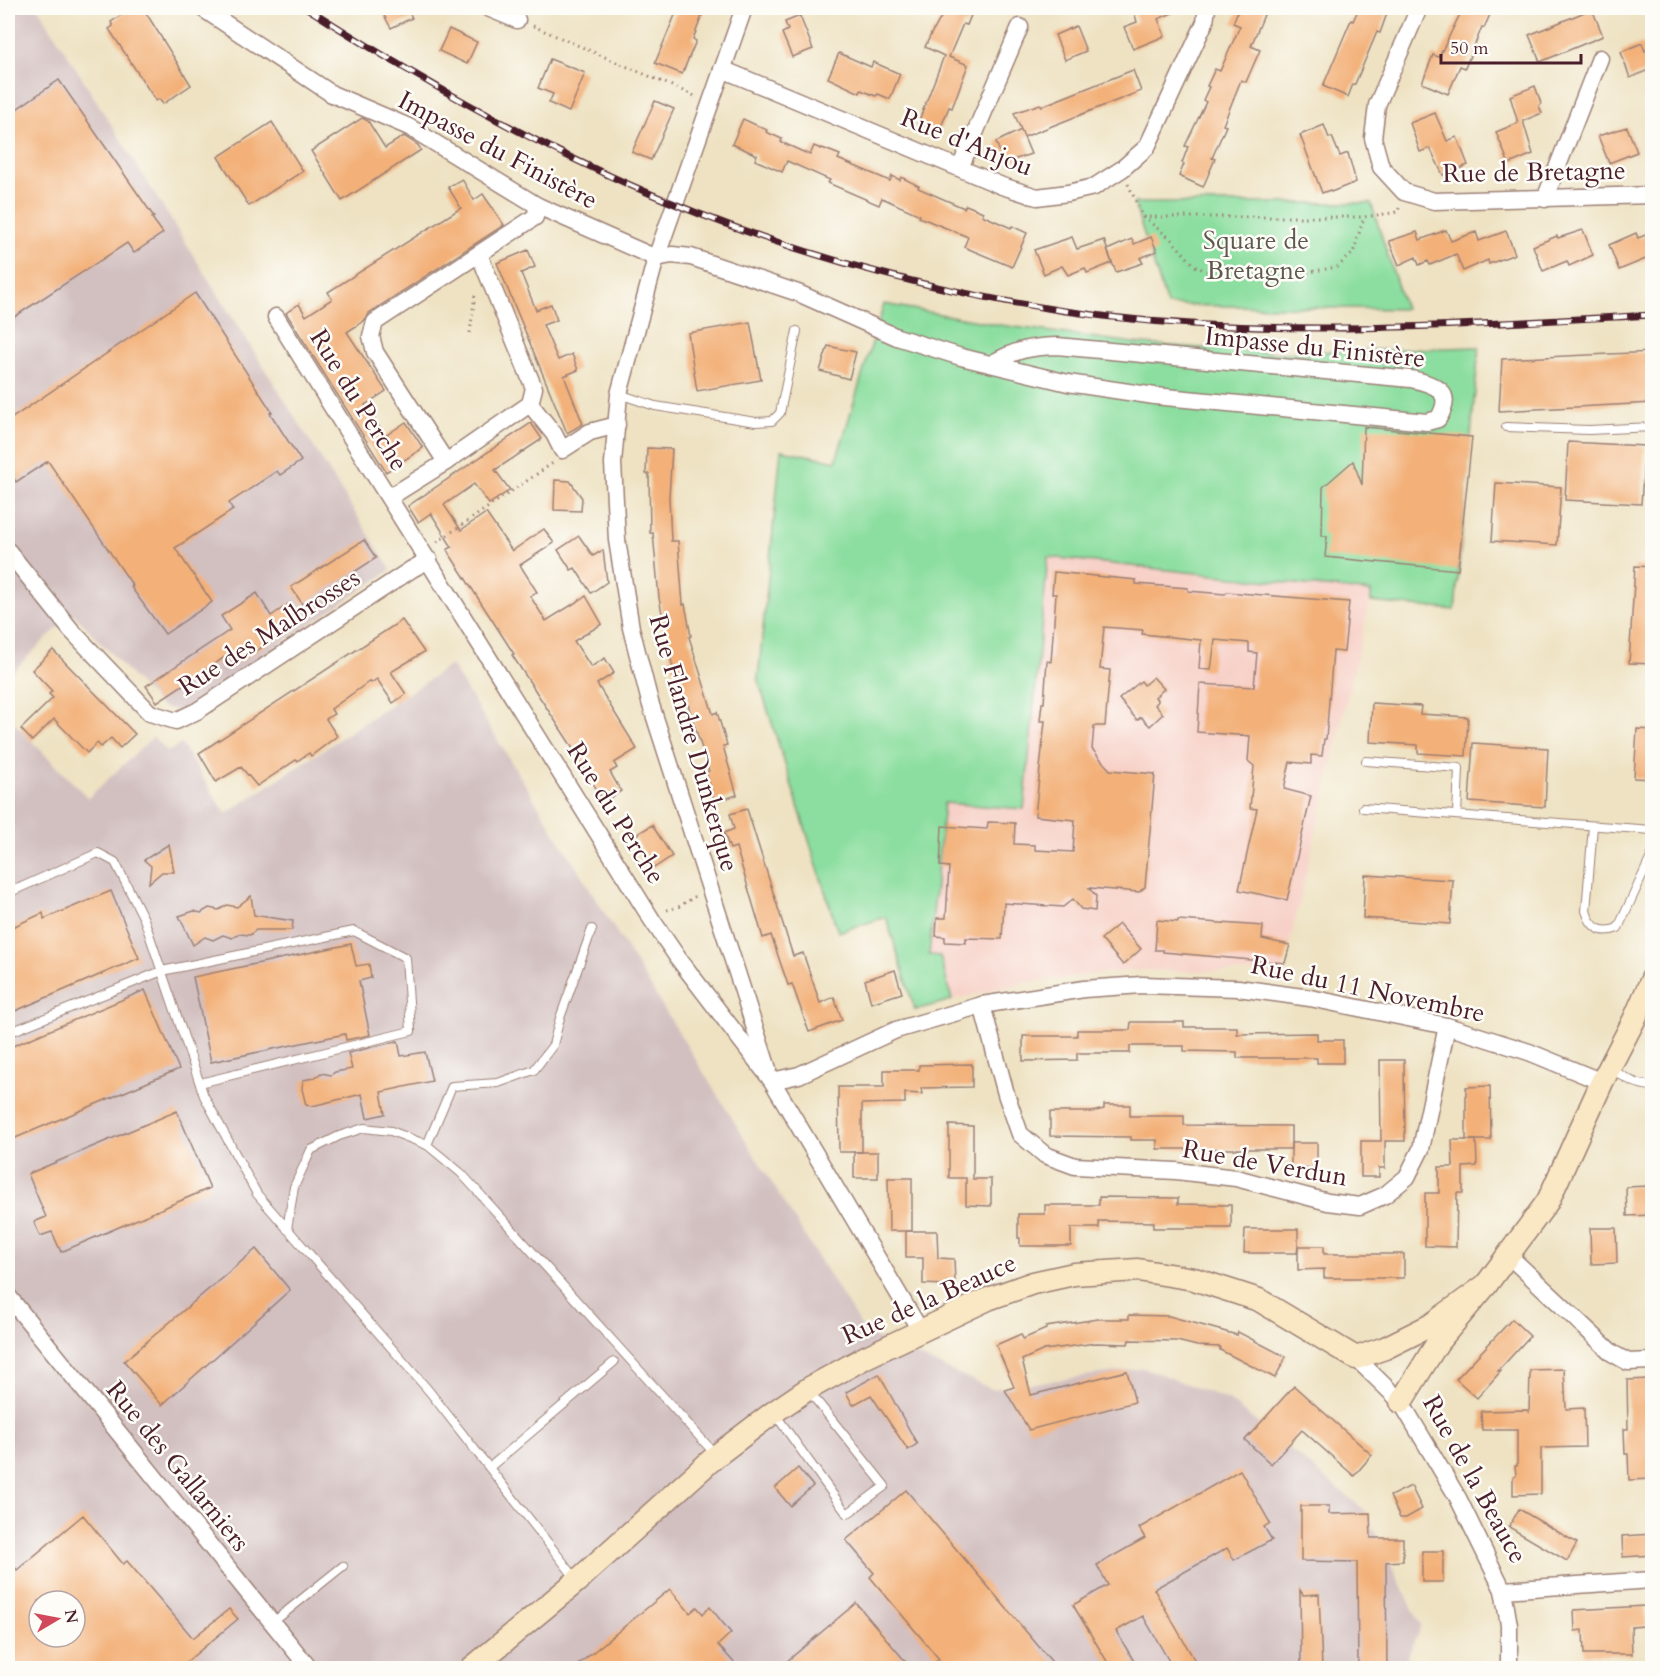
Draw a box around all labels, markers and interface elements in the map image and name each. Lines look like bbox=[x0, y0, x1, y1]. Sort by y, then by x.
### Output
scale bar bbox=[1441, 27, 1580, 65]
text: 50 m bbox=[1450, 36, 1489, 61]
street label: Impasse du Finistère bbox=[392, 83, 604, 217]
street label: Rue d'Anjou bbox=[896, 100, 1038, 184]
street label: Rue de Bretagne bbox=[1442, 153, 1626, 191]
park label: Square de Bretagne bbox=[1203, 223, 1309, 288]
street label: Impasse du Finistère bbox=[1203, 318, 1427, 376]
street label: Rue du Perche bbox=[302, 323, 416, 477]
street label: Rue des Malbrosses bbox=[171, 560, 367, 704]
street label: Rue Flandre Dunkerque bbox=[641, 610, 747, 876]
street label: Rue du Perche bbox=[559, 736, 673, 890]
street label: Rue du 11 Novembre bbox=[1248, 947, 1488, 1031]
street label: Rue de Verdun bbox=[1180, 1131, 1350, 1195]
street label: Rue de la Beauce bbox=[836, 1245, 1022, 1353]
street label: Rue des Gallarniers bbox=[98, 1373, 258, 1559]
street label: Rue de la Beauce bbox=[1414, 1389, 1536, 1569]
north arrow bbox=[27, 1589, 87, 1649]
text: N bbox=[59, 1608, 83, 1625]

